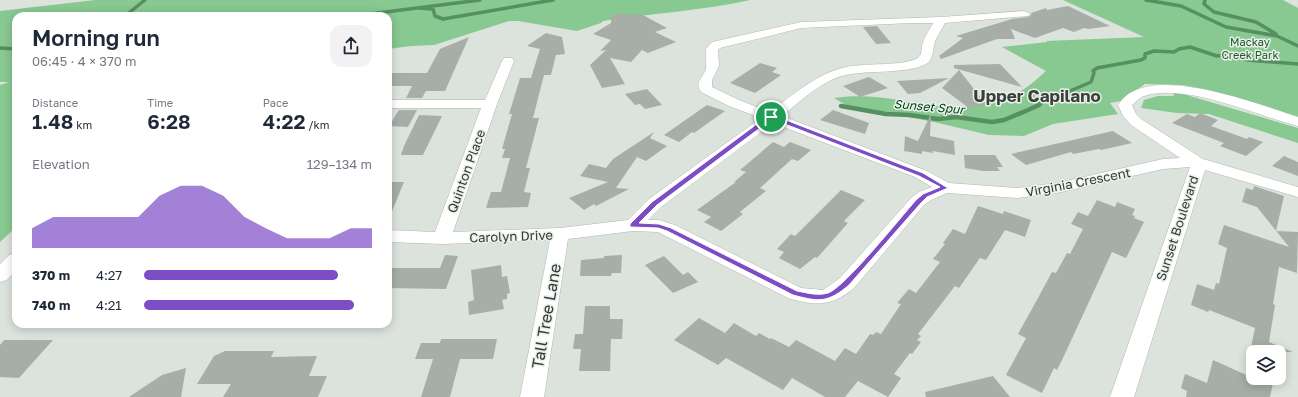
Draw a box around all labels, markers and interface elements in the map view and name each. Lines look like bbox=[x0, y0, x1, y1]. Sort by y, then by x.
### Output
text: Morning run bbox=[32, 24, 160, 51]
button: share bbox=[330, 25, 372, 67]
park label: Mackay Creek Park bbox=[1221, 35, 1279, 61]
text: 06:45 · 4 × 370 m bbox=[32, 53, 137, 69]
district label: Upper Capilano bbox=[973, 85, 1101, 106]
text: Distance bbox=[32, 96, 78, 109]
text: Time bbox=[147, 96, 173, 109]
text: Pace bbox=[263, 96, 288, 109]
water label: Sunset Spur bbox=[893, 96, 967, 117]
pin bbox=[754, 100, 788, 134]
icon: arrive bbox=[760, 106, 782, 128]
text: 1.48 bbox=[32, 109, 73, 133]
text: 6:28 bbox=[147, 109, 191, 133]
text: 4:22 bbox=[263, 109, 305, 133]
text: km bbox=[73, 118, 92, 131]
text: /km bbox=[305, 118, 329, 131]
street label: Quinton Place bbox=[443, 127, 489, 215]
text: Elevation bbox=[32, 156, 90, 172]
text: 129–134 m bbox=[307, 156, 372, 172]
street label: Virginia Crescent bbox=[1024, 164, 1132, 200]
street label: Sunset Boulevard bbox=[1152, 173, 1202, 283]
street label: Carolyn Drive bbox=[469, 227, 553, 245]
street label: Tall Tree Lane bbox=[527, 262, 565, 370]
text: 370 m bbox=[32, 267, 70, 283]
text: 4:27 bbox=[96, 267, 122, 283]
text: 740 m bbox=[32, 297, 70, 313]
text: 4:21 bbox=[96, 297, 122, 313]
map controls bbox=[1246, 345, 1286, 385]
button: layers bbox=[1246, 345, 1286, 385]

